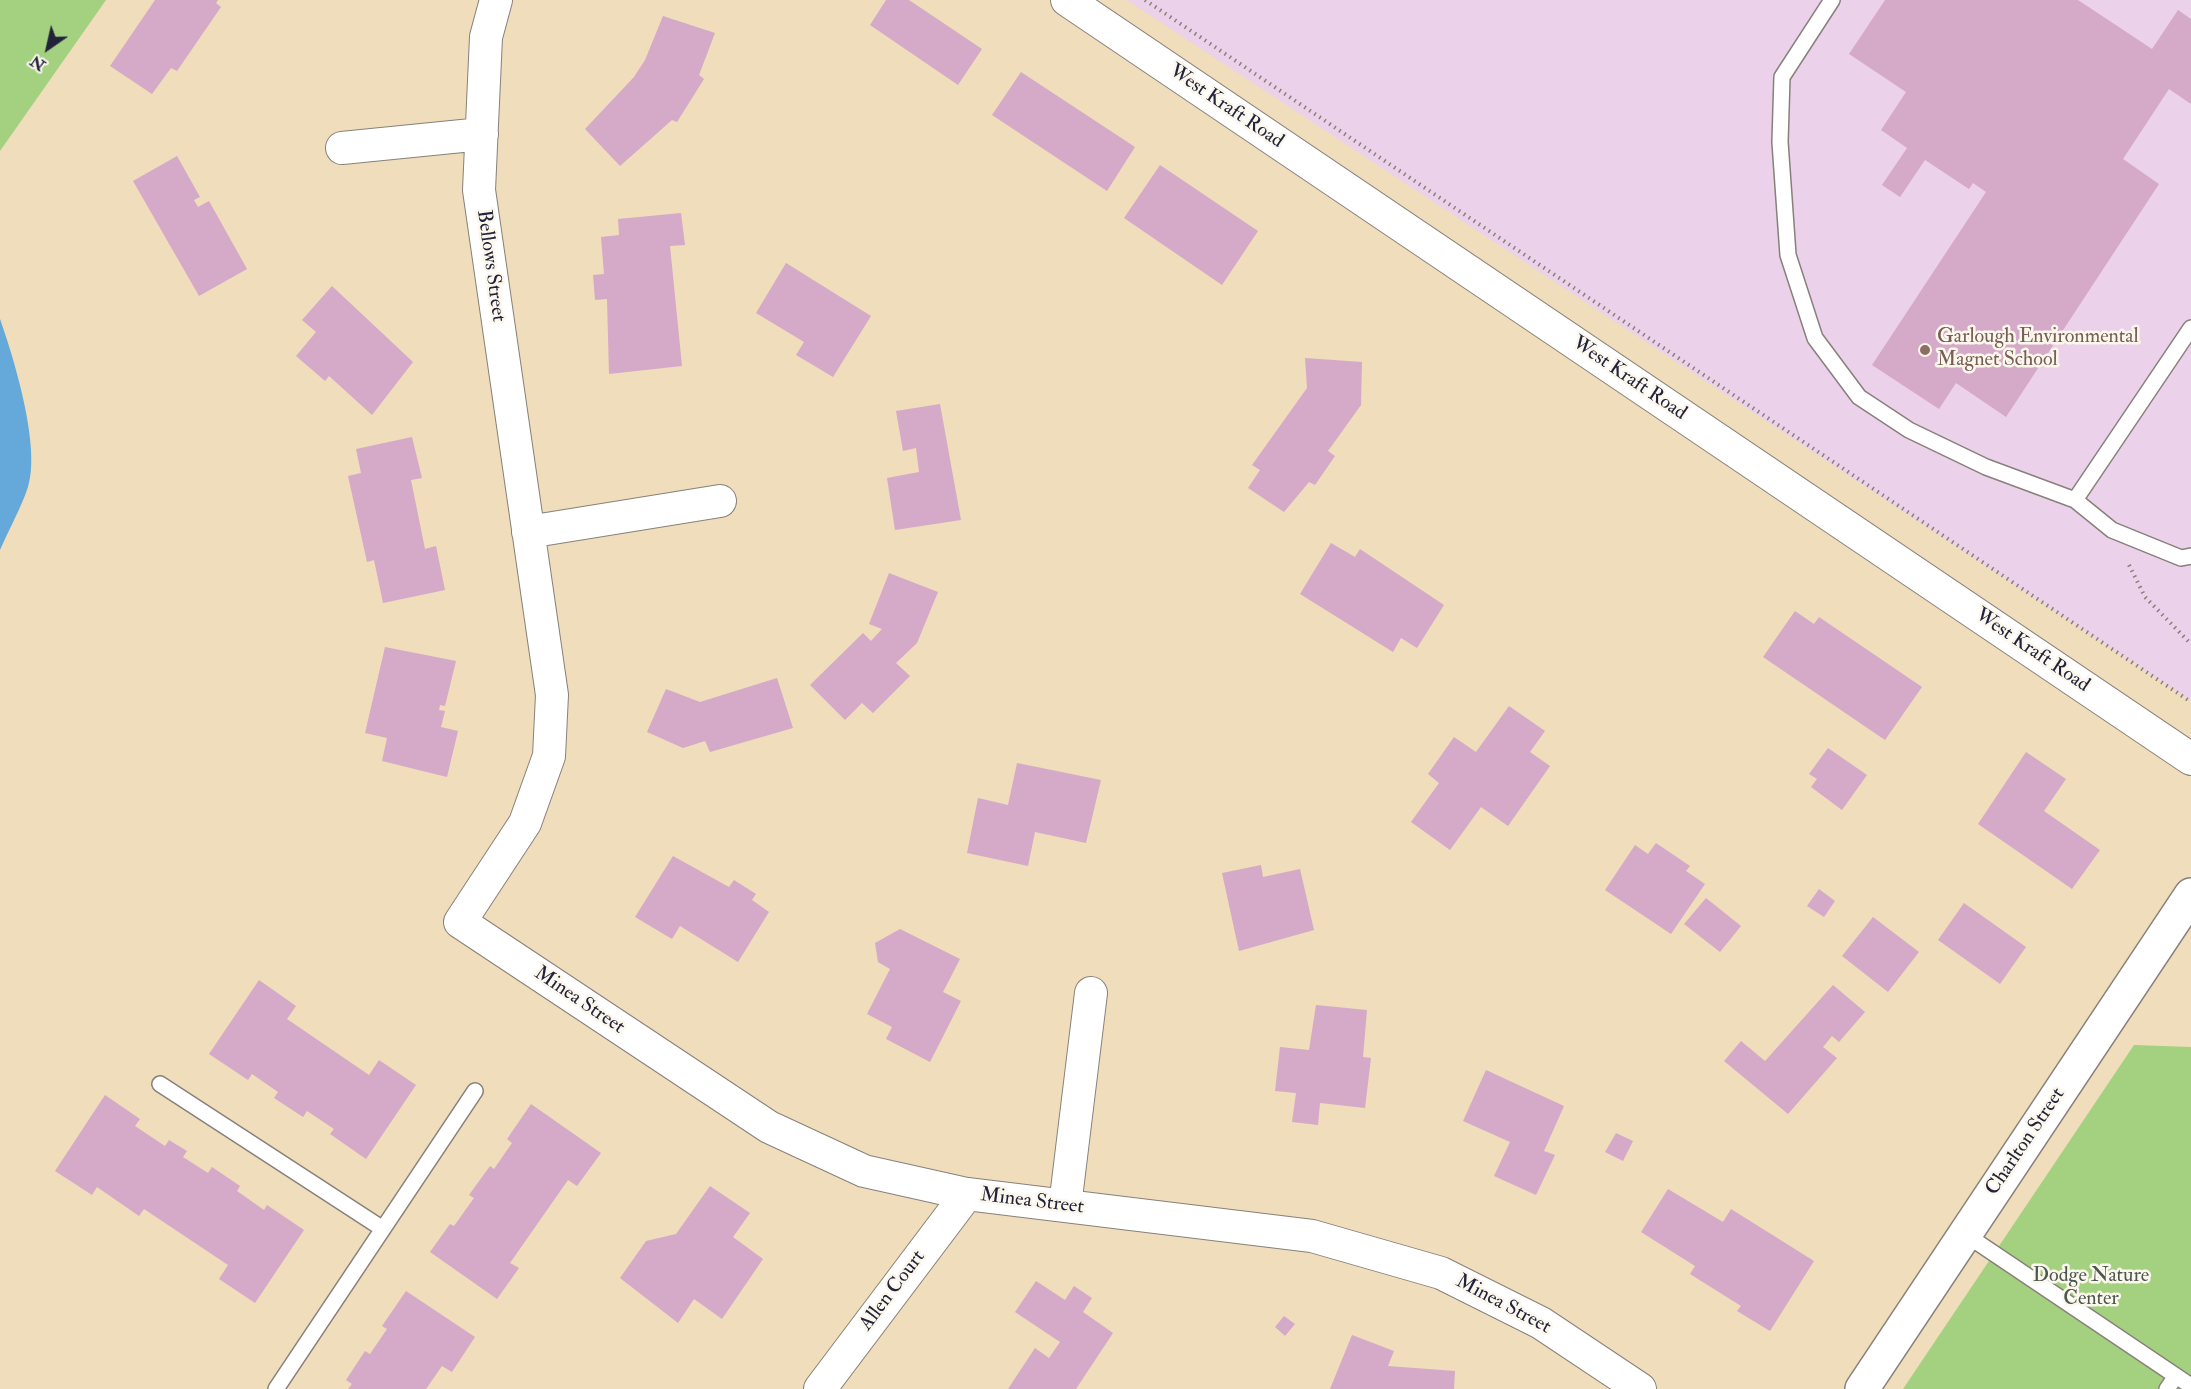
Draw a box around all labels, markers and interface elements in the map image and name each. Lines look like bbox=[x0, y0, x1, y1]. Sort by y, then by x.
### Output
north arrow bbox=[18, 18, 78, 78]
text: N bbox=[26, 51, 49, 75]
street label: West Kraft Road bbox=[1164, 60, 1288, 154]
street label: Bellows Street bbox=[470, 209, 510, 323]
place label: Garlough Environmental Magnet School bbox=[1937, 326, 2139, 373]
street label: West Kraft Road bbox=[1567, 332, 1691, 426]
marker: Garlough Environmental Magnet School bbox=[1918, 343, 1932, 357]
street label: West Kraft Road bbox=[1970, 604, 2094, 698]
street label: Minea Street bbox=[529, 962, 629, 1040]
street label: Charlton Street bbox=[1981, 1084, 2071, 1200]
street label: Minea Street bbox=[979, 1184, 1085, 1220]
street label: Allen Court bbox=[855, 1246, 931, 1336]
park label: Dodge Nature Center bbox=[2033, 1265, 2149, 1312]
street label: Minea Street bbox=[1451, 1270, 1555, 1340]

